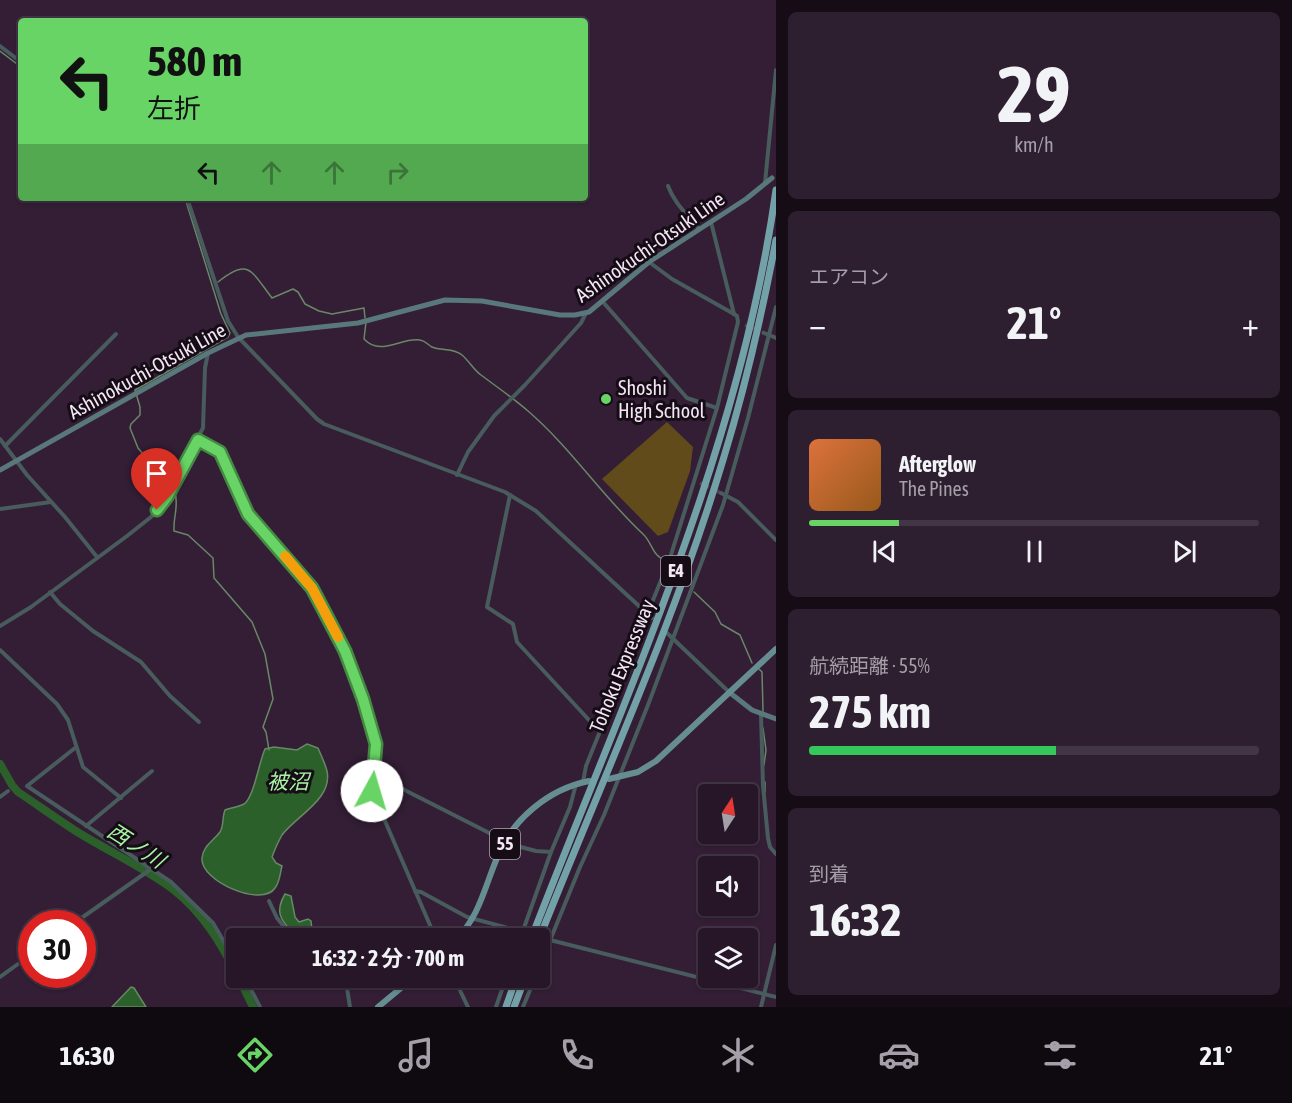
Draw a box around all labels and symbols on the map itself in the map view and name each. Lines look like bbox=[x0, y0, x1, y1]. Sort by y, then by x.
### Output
street label: Ashinokuchi-Otsuki Line bbox=[571, 187, 728, 307]
street label: Ashinokuchi-Otsuki Line bbox=[64, 318, 229, 423]
place label: Shoshi High School bbox=[618, 376, 706, 422]
marker: Shoshi High School bbox=[599, 392, 613, 406]
pin bbox=[131, 448, 182, 510]
road number: E4 bbox=[661, 556, 691, 586]
street label: Tohoku Expressway bbox=[584, 596, 659, 736]
position arrow bbox=[340, 759, 404, 823]
water label: 被沼 bbox=[267, 769, 312, 793]
north arrow bbox=[698, 784, 758, 844]
water label: 西ノ川 bbox=[104, 818, 171, 873]
road number: 55 bbox=[490, 829, 520, 859]
speed limit sign: 30 bbox=[18, 910, 96, 988]

